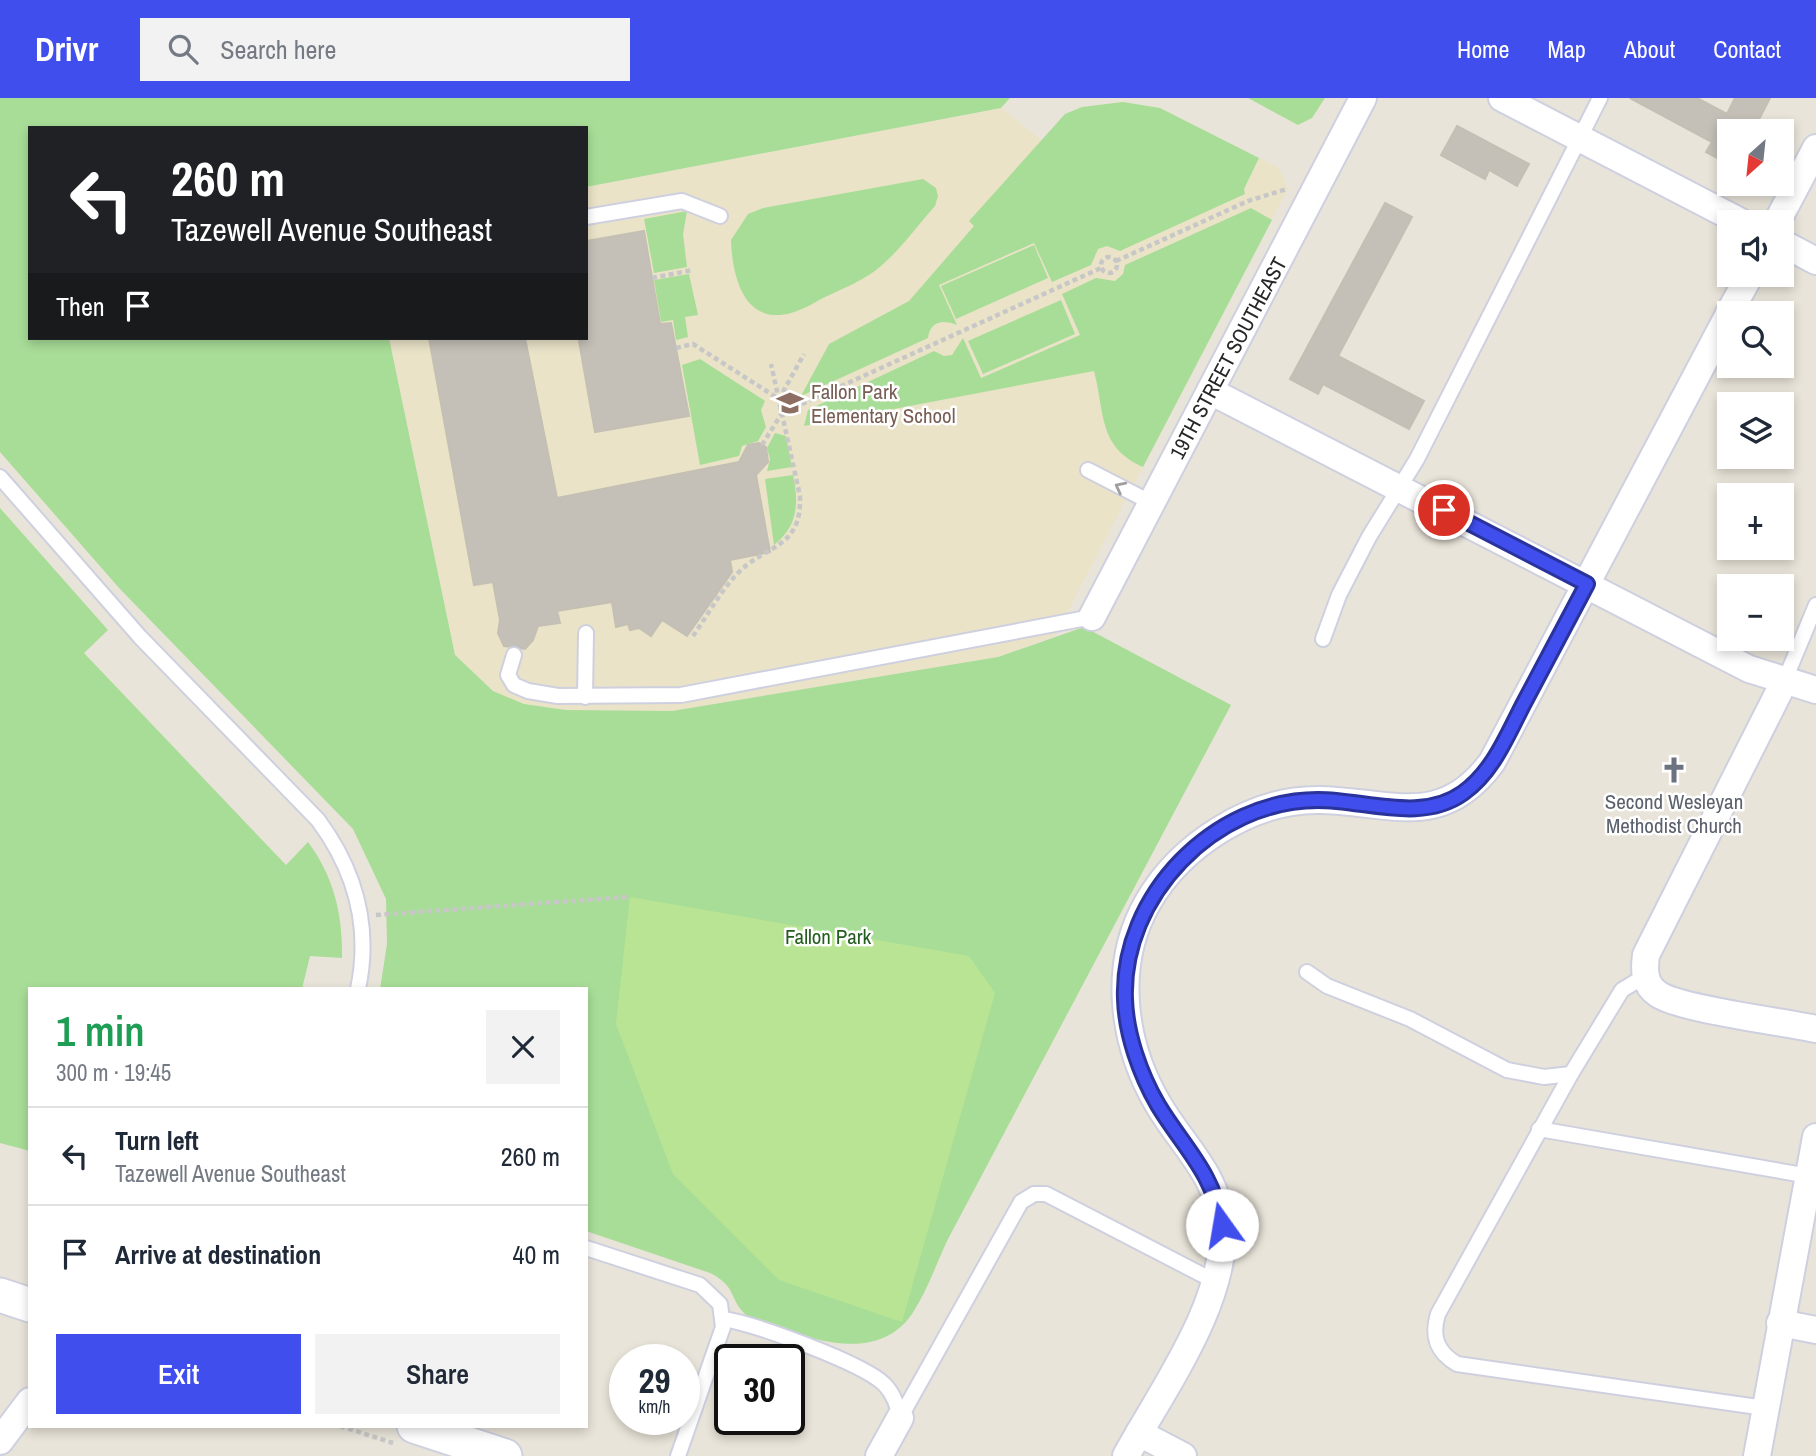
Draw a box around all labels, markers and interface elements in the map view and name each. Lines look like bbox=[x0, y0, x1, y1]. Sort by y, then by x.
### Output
search box bbox=[140, 18, 630, 81]
text: Drivr bbox=[35, 27, 98, 71]
icon: search bbox=[164, 30, 202, 68]
text: Search here bbox=[220, 32, 336, 67]
text: Home bbox=[1457, 33, 1509, 65]
text: Map bbox=[1547, 33, 1586, 65]
text: About bbox=[1624, 33, 1675, 65]
text: Contact bbox=[1713, 33, 1781, 65]
north arrow bbox=[1717, 119, 1794, 196]
map controls bbox=[1717, 119, 1794, 651]
text: 260 m bbox=[171, 145, 285, 211]
icon: left bbox=[56, 154, 147, 245]
text: Tazewell Avenue Southeast bbox=[171, 208, 492, 251]
button: sound bbox=[1717, 210, 1794, 287]
street label: 19TH STREET SOUTHEAST bbox=[1162, 252, 1294, 464]
icon: arrive bbox=[119, 287, 157, 325]
text: Then bbox=[56, 289, 105, 324]
button: search bbox=[1717, 301, 1794, 378]
place label: Fallon Park Elementary School bbox=[811, 377, 956, 430]
school or university icon: Fallon Park Elementary School bbox=[775, 388, 805, 418]
button: layers bbox=[1717, 392, 1794, 469]
pin bbox=[1414, 480, 1474, 540]
one-way arrow bbox=[1115, 481, 1127, 495]
button: + bbox=[1717, 483, 1794, 560]
icon: arrive bbox=[1425, 491, 1463, 529]
button: − bbox=[1717, 574, 1794, 651]
church icon: Second Wesleyan Methodist Church bbox=[1659, 755, 1689, 785]
place label: Second Wesleyan Methodist Church bbox=[1605, 787, 1743, 840]
park label: Fallon Park bbox=[785, 922, 872, 951]
text: 1 min bbox=[56, 1003, 145, 1059]
button: close bbox=[486, 1010, 560, 1084]
text: 300 m · 19:45 bbox=[56, 1057, 171, 1088]
text: Turn left bbox=[115, 1123, 199, 1158]
icon: left bbox=[56, 1137, 94, 1175]
text: 260 m bbox=[501, 1139, 560, 1174]
text: Tazewell Avenue Southeast bbox=[115, 1158, 346, 1189]
position arrow bbox=[1185, 1188, 1259, 1262]
icon: arrive bbox=[56, 1235, 94, 1273]
text: Arrive at destination bbox=[115, 1237, 321, 1272]
text: 40 m bbox=[513, 1237, 560, 1272]
button: Exit bbox=[56, 1334, 301, 1414]
button: Share bbox=[315, 1334, 560, 1414]
speed limit sign: 30 bbox=[714, 1344, 805, 1435]
text: 29 bbox=[639, 1357, 670, 1404]
text: km/h bbox=[639, 1394, 671, 1419]

